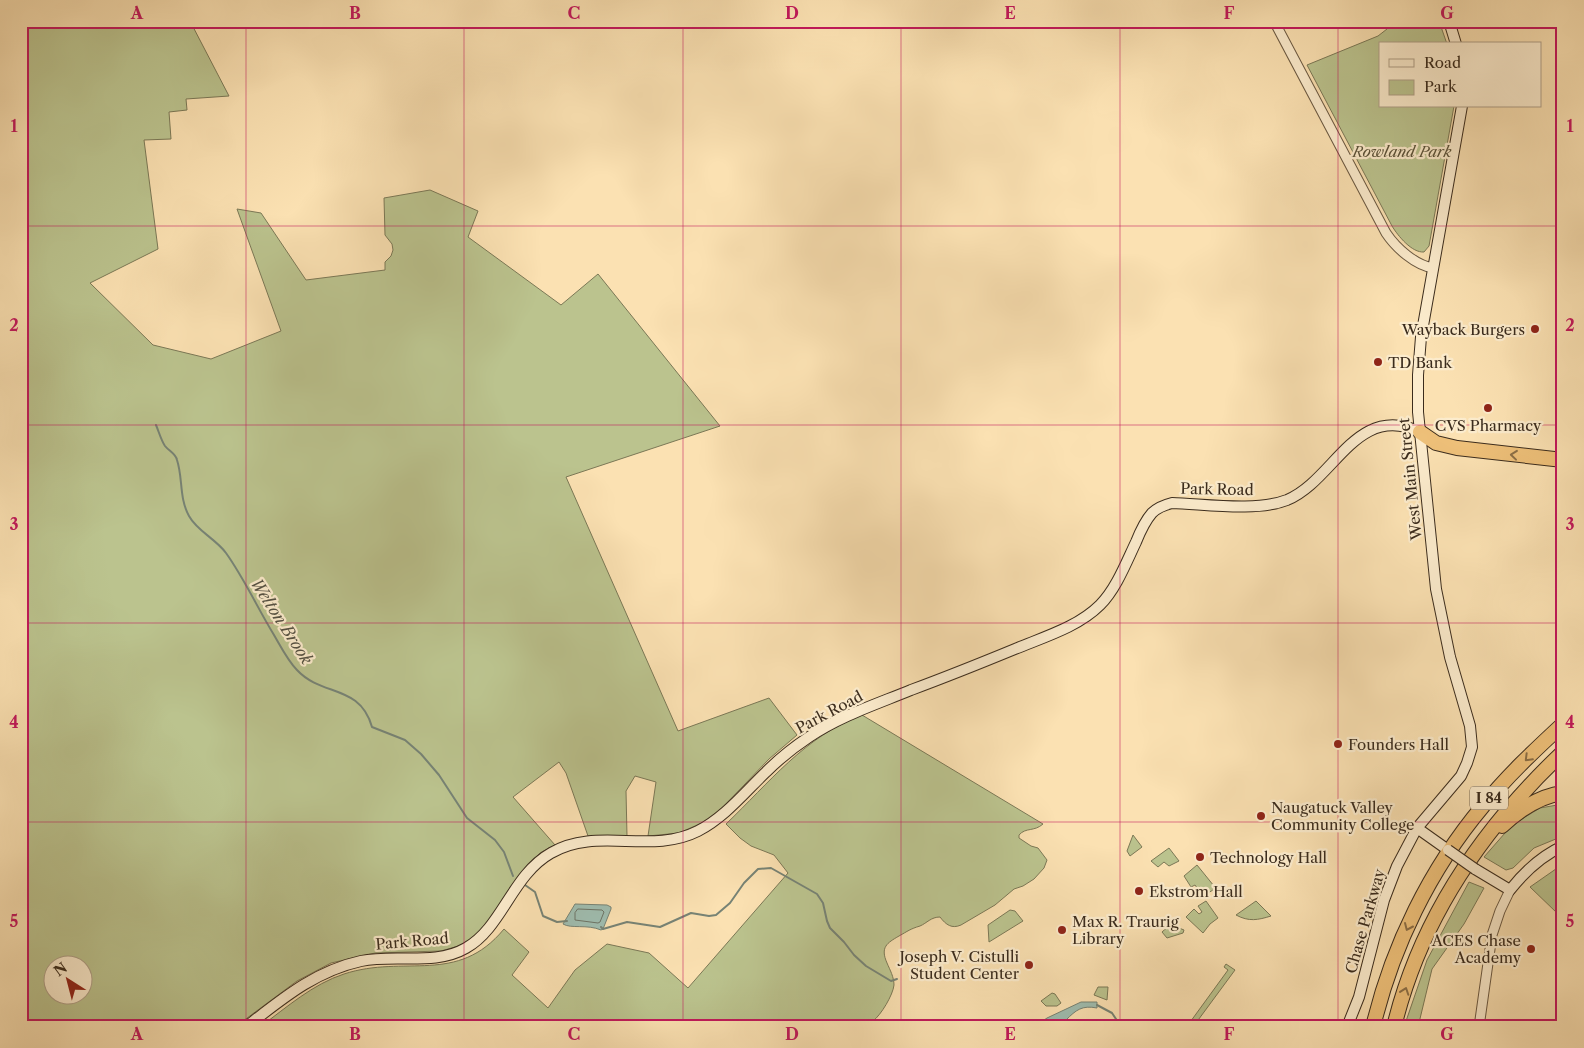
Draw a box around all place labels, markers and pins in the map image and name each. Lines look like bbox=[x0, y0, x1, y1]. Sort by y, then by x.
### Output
place label: Wayback Burgers bbox=[1401, 320, 1525, 339]
marker: Wayback Burgers bbox=[1529, 323, 1541, 335]
place label: TD Bank bbox=[1388, 353, 1453, 372]
marker: TD Bank bbox=[1372, 356, 1384, 368]
marker: CVS Pharmacy bbox=[1482, 402, 1494, 414]
place label: CVS Pharmacy bbox=[1435, 416, 1542, 435]
place label: Founders Hall bbox=[1348, 735, 1449, 754]
marker: Founders Hall bbox=[1332, 738, 1344, 750]
place label: Naugatuck Valley Community College bbox=[1271, 798, 1414, 834]
marker: Naugatuck Valley Community College bbox=[1255, 810, 1267, 822]
place label: Technology Hall bbox=[1210, 848, 1328, 867]
marker: Technology Hall bbox=[1194, 851, 1206, 863]
place label: Ekstrom Hall bbox=[1149, 882, 1243, 901]
marker: Ekstrom Hall bbox=[1133, 885, 1145, 897]
place label: Max R. Traurig Library bbox=[1072, 912, 1179, 948]
marker: Max R. Traurig Library bbox=[1056, 924, 1068, 936]
place label: ACES Chase Academy bbox=[1431, 931, 1522, 967]
marker: ACES Chase Academy bbox=[1525, 943, 1537, 955]
place label: Joseph V. Cistulli Student Center bbox=[898, 947, 1020, 983]
marker: Joseph V. Cistulli Student Center bbox=[1023, 959, 1035, 971]

